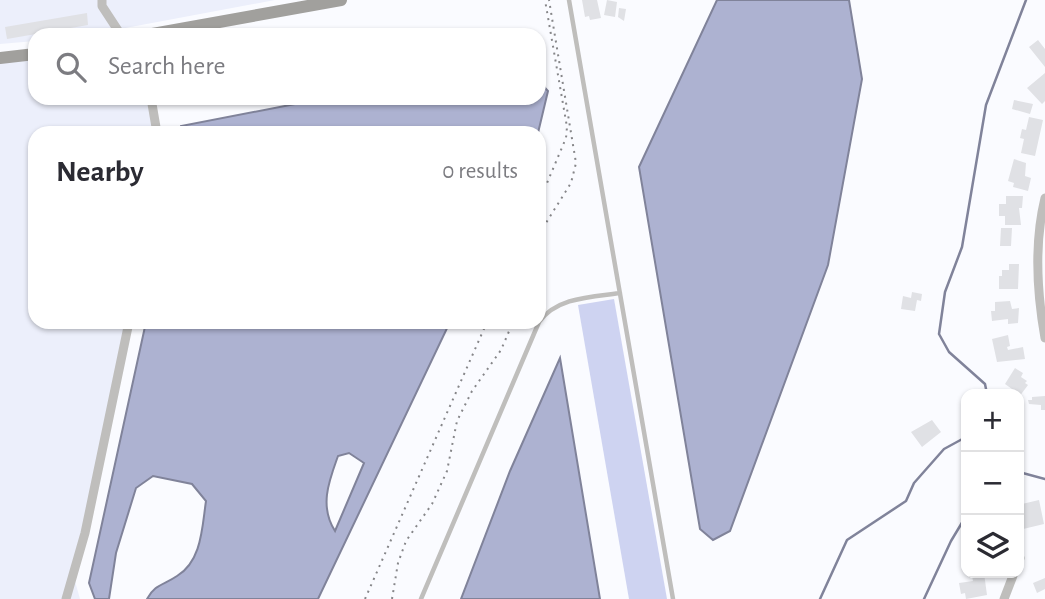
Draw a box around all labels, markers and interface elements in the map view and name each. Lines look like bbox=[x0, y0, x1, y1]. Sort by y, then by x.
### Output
search box bbox=[28, 28, 546, 105]
icon: search bbox=[52, 48, 90, 86]
text: Search here bbox=[108, 53, 226, 79]
text: Nearby bbox=[56, 157, 144, 187]
text: 0 results bbox=[442, 160, 518, 183]
map controls bbox=[961, 389, 1024, 578]
button: + bbox=[961, 389, 1024, 452]
button: − bbox=[961, 452, 1024, 515]
button: layers bbox=[961, 515, 1024, 578]

